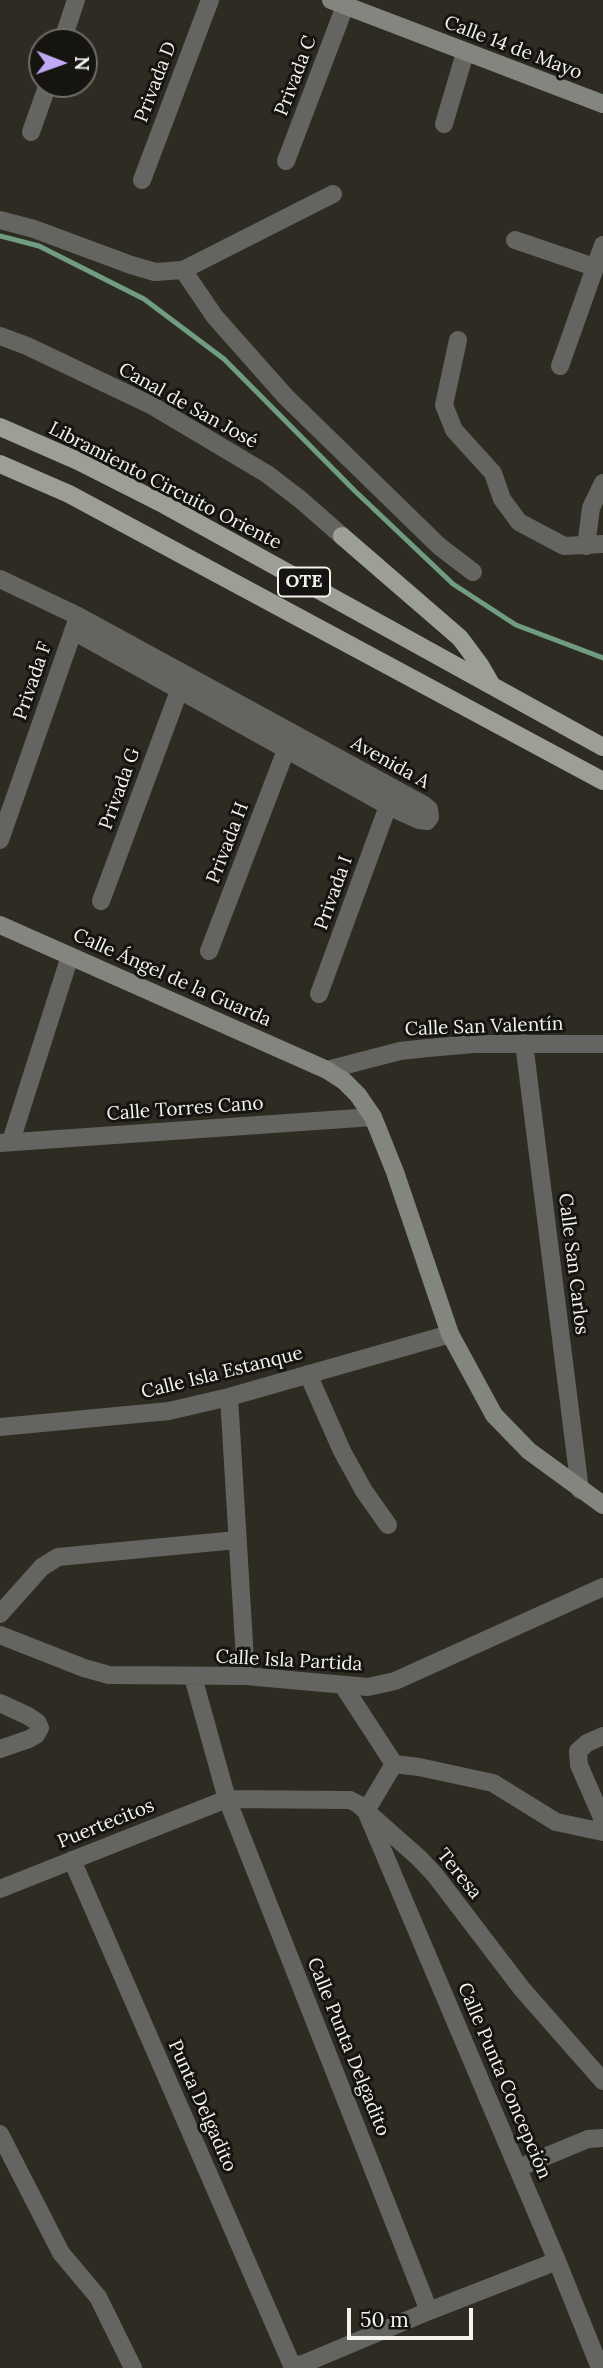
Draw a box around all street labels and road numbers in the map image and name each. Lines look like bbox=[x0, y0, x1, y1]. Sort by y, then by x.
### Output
street label: Calle 14 de Mayo bbox=[441, 11, 585, 85]
street label: Privada C bbox=[270, 33, 322, 119]
street label: Privada D bbox=[130, 38, 182, 126]
street label: Canal de San José bbox=[114, 358, 262, 454]
street label: Libramiento Circuito Oriente bbox=[45, 417, 285, 555]
road number: OTE bbox=[278, 568, 330, 596]
street label: Privada F bbox=[9, 639, 57, 723]
street label: Avenida A bbox=[347, 732, 433, 794]
street label: Privada G bbox=[95, 745, 145, 833]
street label: Privada H bbox=[202, 799, 254, 887]
street label: Privada I bbox=[310, 853, 358, 933]
street label: Calle Ángel de la Guarda bbox=[69, 924, 275, 1032]
street label: Calle San Valentín bbox=[404, 1013, 564, 1041]
street label: Calle Torres Cano bbox=[106, 1092, 264, 1126]
street label: Calle San Carlos bbox=[553, 1192, 593, 1336]
street label: Calle Isla Estanque bbox=[139, 1342, 305, 1404]
street label: Calle Isla Partida bbox=[215, 1646, 363, 1676]
street label: Puertecitos bbox=[54, 1794, 158, 1854]
street label: Teresa bbox=[432, 1844, 486, 1904]
street label: Calle Punta Delgadito bbox=[302, 1954, 394, 2140]
street label: Calle Punta Concepción bbox=[452, 1980, 556, 2182]
street label: Punta Delgadito bbox=[163, 2037, 241, 2175]

